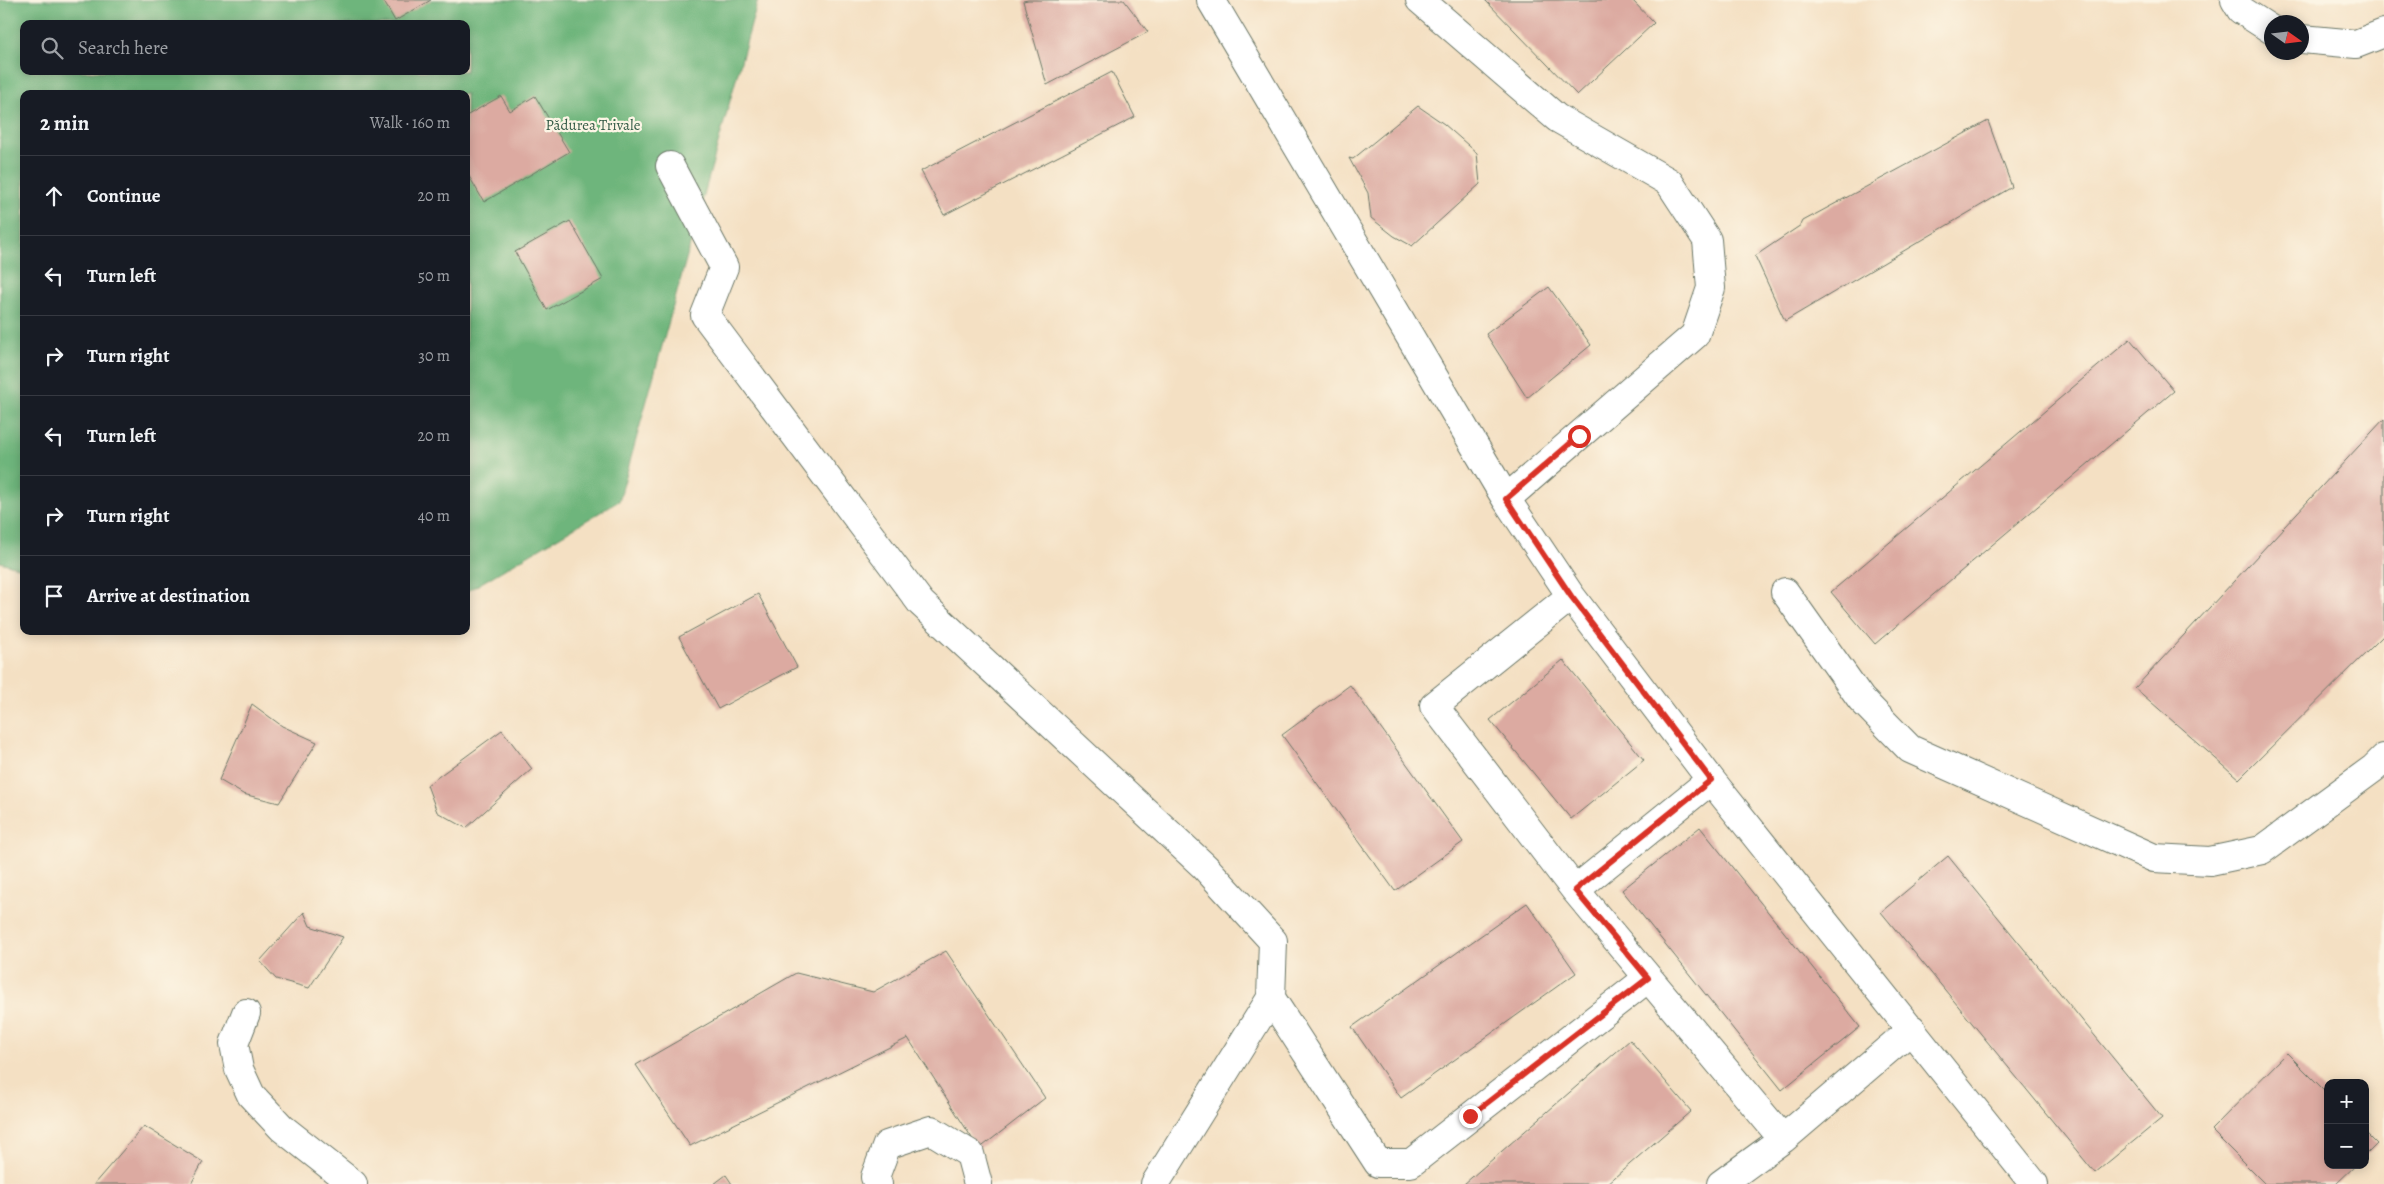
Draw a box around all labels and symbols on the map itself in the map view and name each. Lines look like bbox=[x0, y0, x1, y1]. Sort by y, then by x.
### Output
north arrow bbox=[2264, 15, 2309, 60]
park label: Pădurea Trivale bbox=[546, 115, 641, 135]
route start bbox=[1568, 425, 1591, 448]
route end bbox=[1459, 1105, 1482, 1128]

